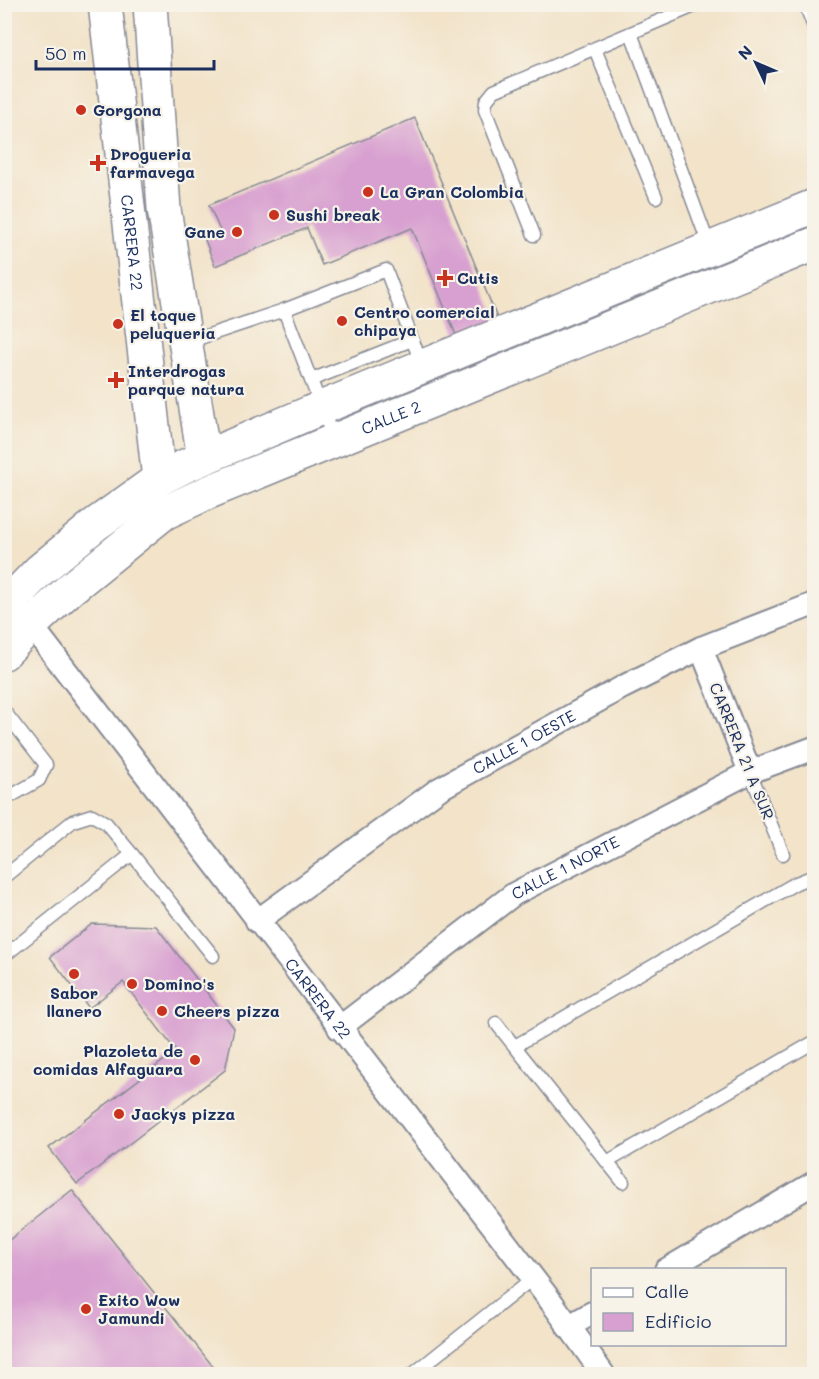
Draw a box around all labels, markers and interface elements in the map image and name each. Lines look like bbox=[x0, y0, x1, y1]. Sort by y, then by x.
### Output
scale bar bbox=[36, 33, 214, 71]
north arrow bbox=[726, 33, 786, 93]
text: 50 m bbox=[45, 41, 87, 65]
text: N bbox=[733, 41, 757, 64]
place label: Gorgona bbox=[93, 99, 162, 120]
marker: Gorgona bbox=[74, 103, 88, 117]
place label: Drogueria farmavega bbox=[110, 143, 195, 182]
marker: Drogueria farmavega bbox=[91, 156, 105, 170]
place label: La Gran Colombia bbox=[380, 181, 524, 202]
marker: La Gran Colombia bbox=[361, 185, 375, 199]
street label: CARRERA 22 bbox=[117, 193, 148, 292]
place label: Sushi break bbox=[286, 204, 380, 225]
marker: Sushi break bbox=[267, 208, 281, 222]
place label: Gane bbox=[184, 221, 225, 242]
marker: Gane bbox=[230, 225, 244, 239]
place label: Cutis bbox=[457, 267, 499, 288]
marker: Cutis bbox=[438, 271, 452, 285]
place label: Centro comercial chipaya bbox=[354, 301, 494, 340]
place label: El toque peluqueria bbox=[130, 304, 216, 343]
marker: Centro comercial chipaya bbox=[335, 314, 349, 328]
marker: El toque peluqueria bbox=[111, 317, 125, 331]
place label: Interdrogas parque natura bbox=[128, 360, 245, 399]
marker: Interdrogas parque natura bbox=[109, 373, 123, 387]
street label: CALLE 2 bbox=[358, 395, 424, 439]
street label: CARRERA 21 A SUR bbox=[705, 679, 780, 822]
street label: CALLE 1 OESTE bbox=[468, 704, 579, 778]
street label: CALLE 1 NORTE bbox=[507, 831, 623, 904]
street label: CARRERA 22 bbox=[281, 953, 356, 1043]
marker: Sabor llanero bbox=[67, 967, 81, 981]
place label: Domino's bbox=[144, 973, 215, 994]
marker: Domino's bbox=[125, 977, 139, 991]
place label: Sabor llanero bbox=[46, 982, 102, 1021]
place label: Cheers pizza bbox=[174, 1000, 280, 1021]
marker: Cheers pizza bbox=[155, 1004, 169, 1018]
place label: Plazoleta de comidas Alfaguara bbox=[33, 1040, 183, 1079]
marker: Plazoleta de comidas Alfaguara bbox=[188, 1053, 202, 1067]
place label: Jackys pizza bbox=[131, 1103, 236, 1124]
marker: Jackys pizza bbox=[112, 1107, 126, 1121]
legend bbox=[591, 1268, 786, 1346]
text: Calle bbox=[645, 1279, 689, 1303]
place label: Exito Wow Jamundi bbox=[98, 1289, 180, 1328]
marker: Exito Wow Jamundi bbox=[79, 1302, 93, 1316]
text: Edificio bbox=[645, 1309, 712, 1333]

